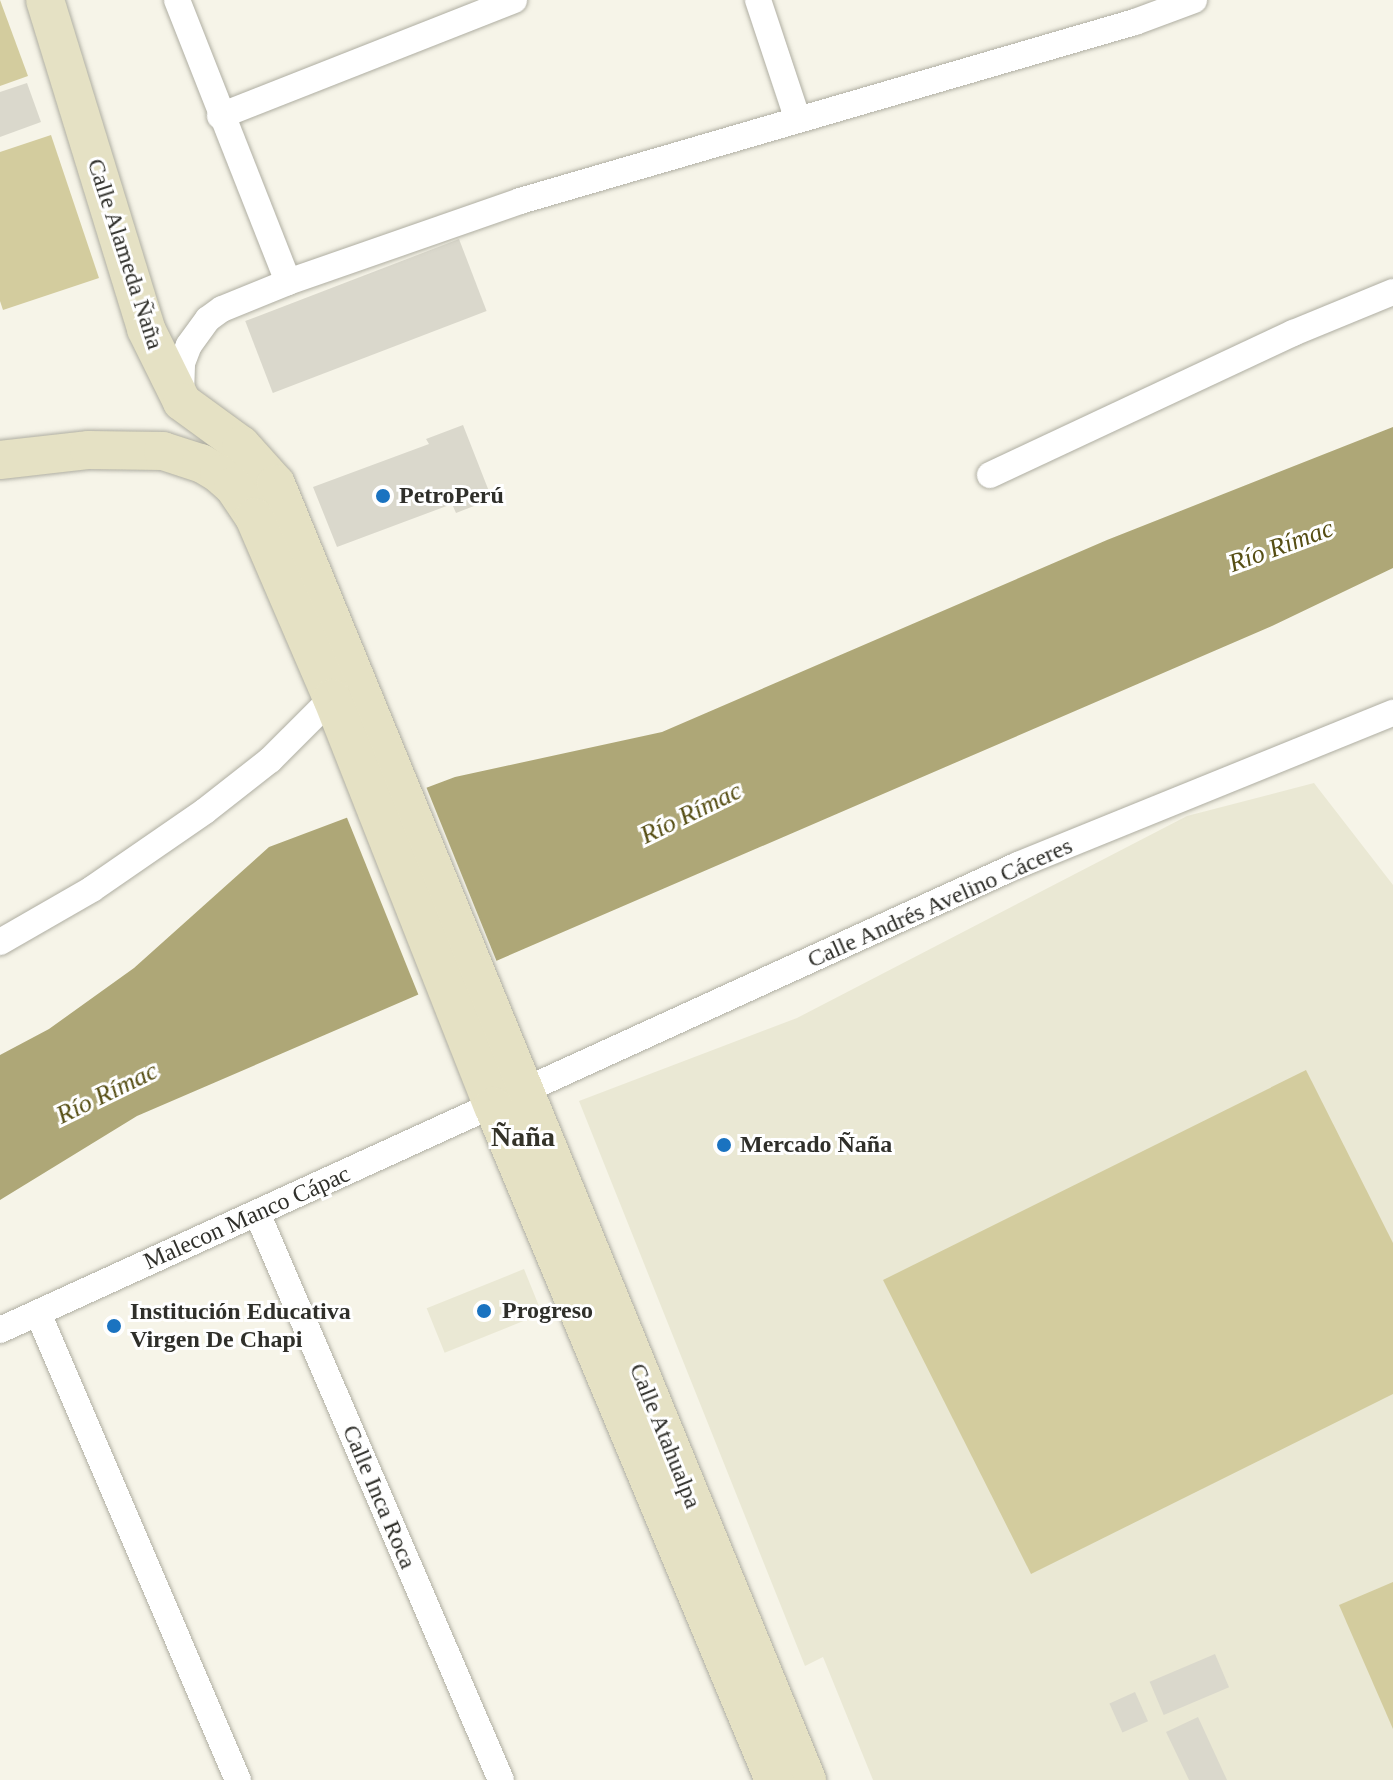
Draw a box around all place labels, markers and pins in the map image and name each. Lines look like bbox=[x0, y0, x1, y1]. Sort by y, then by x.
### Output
place label: PetroPerú bbox=[399, 482, 504, 510]
marker: PetroPerú bbox=[374, 487, 392, 505]
place label: Mercado Ñaña bbox=[740, 1131, 892, 1159]
marker: Mercado Ñaña bbox=[715, 1136, 733, 1154]
place label: Progreso bbox=[502, 1297, 593, 1325]
place label: Institución Educativa Virgen De Chapi bbox=[130, 1298, 351, 1354]
marker: Progreso bbox=[473, 1300, 495, 1322]
marker: Institución Educativa Virgen De Chapi bbox=[105, 1317, 123, 1335]

